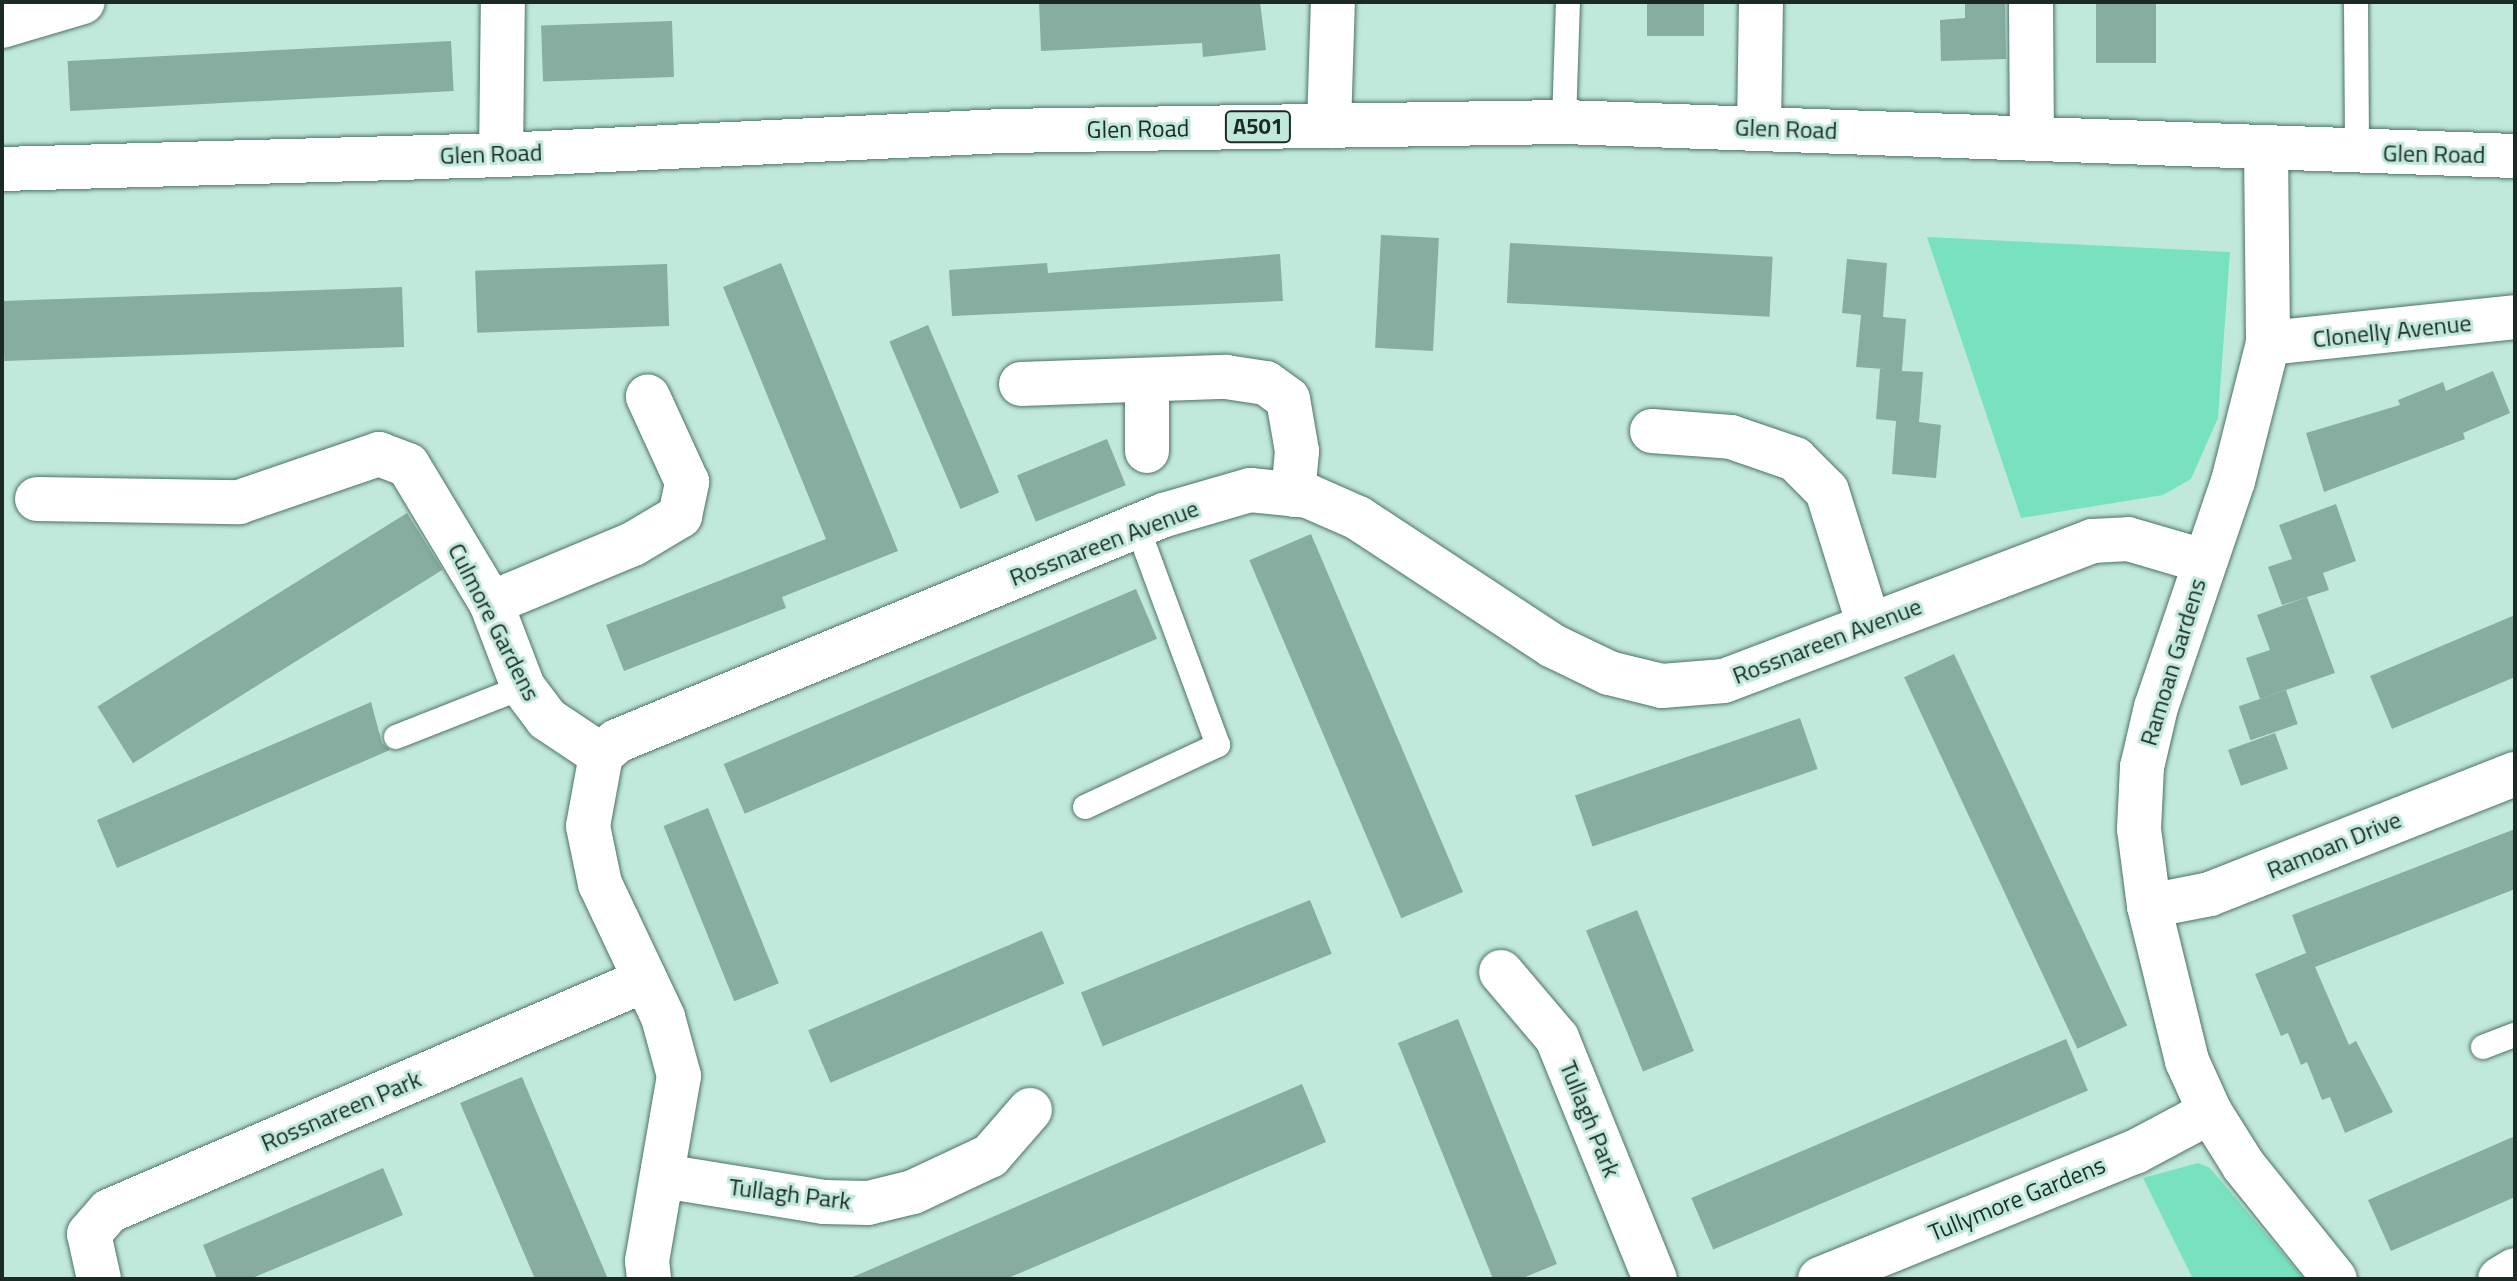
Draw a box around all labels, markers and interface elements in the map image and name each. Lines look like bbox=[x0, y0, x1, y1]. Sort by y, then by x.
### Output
road number: A501 bbox=[1224, 109, 1292, 145]
street label: Glen Road bbox=[1734, 113, 1838, 145]
street label: Glen Road bbox=[1086, 114, 1190, 144]
street label: Glen Road bbox=[439, 138, 543, 170]
street label: Glen Road bbox=[2382, 139, 2486, 169]
street label: Clonelly Avenue bbox=[2311, 308, 2473, 354]
street label: Rossnareen Avenue bbox=[1005, 494, 1203, 592]
street label: Culmore Gardens bbox=[442, 538, 546, 706]
street label: Ramoan Gardens bbox=[2134, 575, 2212, 749]
street label: Rossnareen Avenue bbox=[1728, 592, 1926, 690]
street label: Ramoan Drive bbox=[2263, 805, 2405, 885]
street label: Tullagh Park bbox=[1554, 1057, 1626, 1181]
street label: Rossnareen Park bbox=[257, 1064, 425, 1158]
street label: Tullymore Gardens bbox=[1925, 1150, 2109, 1248]
street label: Tullagh Park bbox=[727, 1172, 853, 1216]

